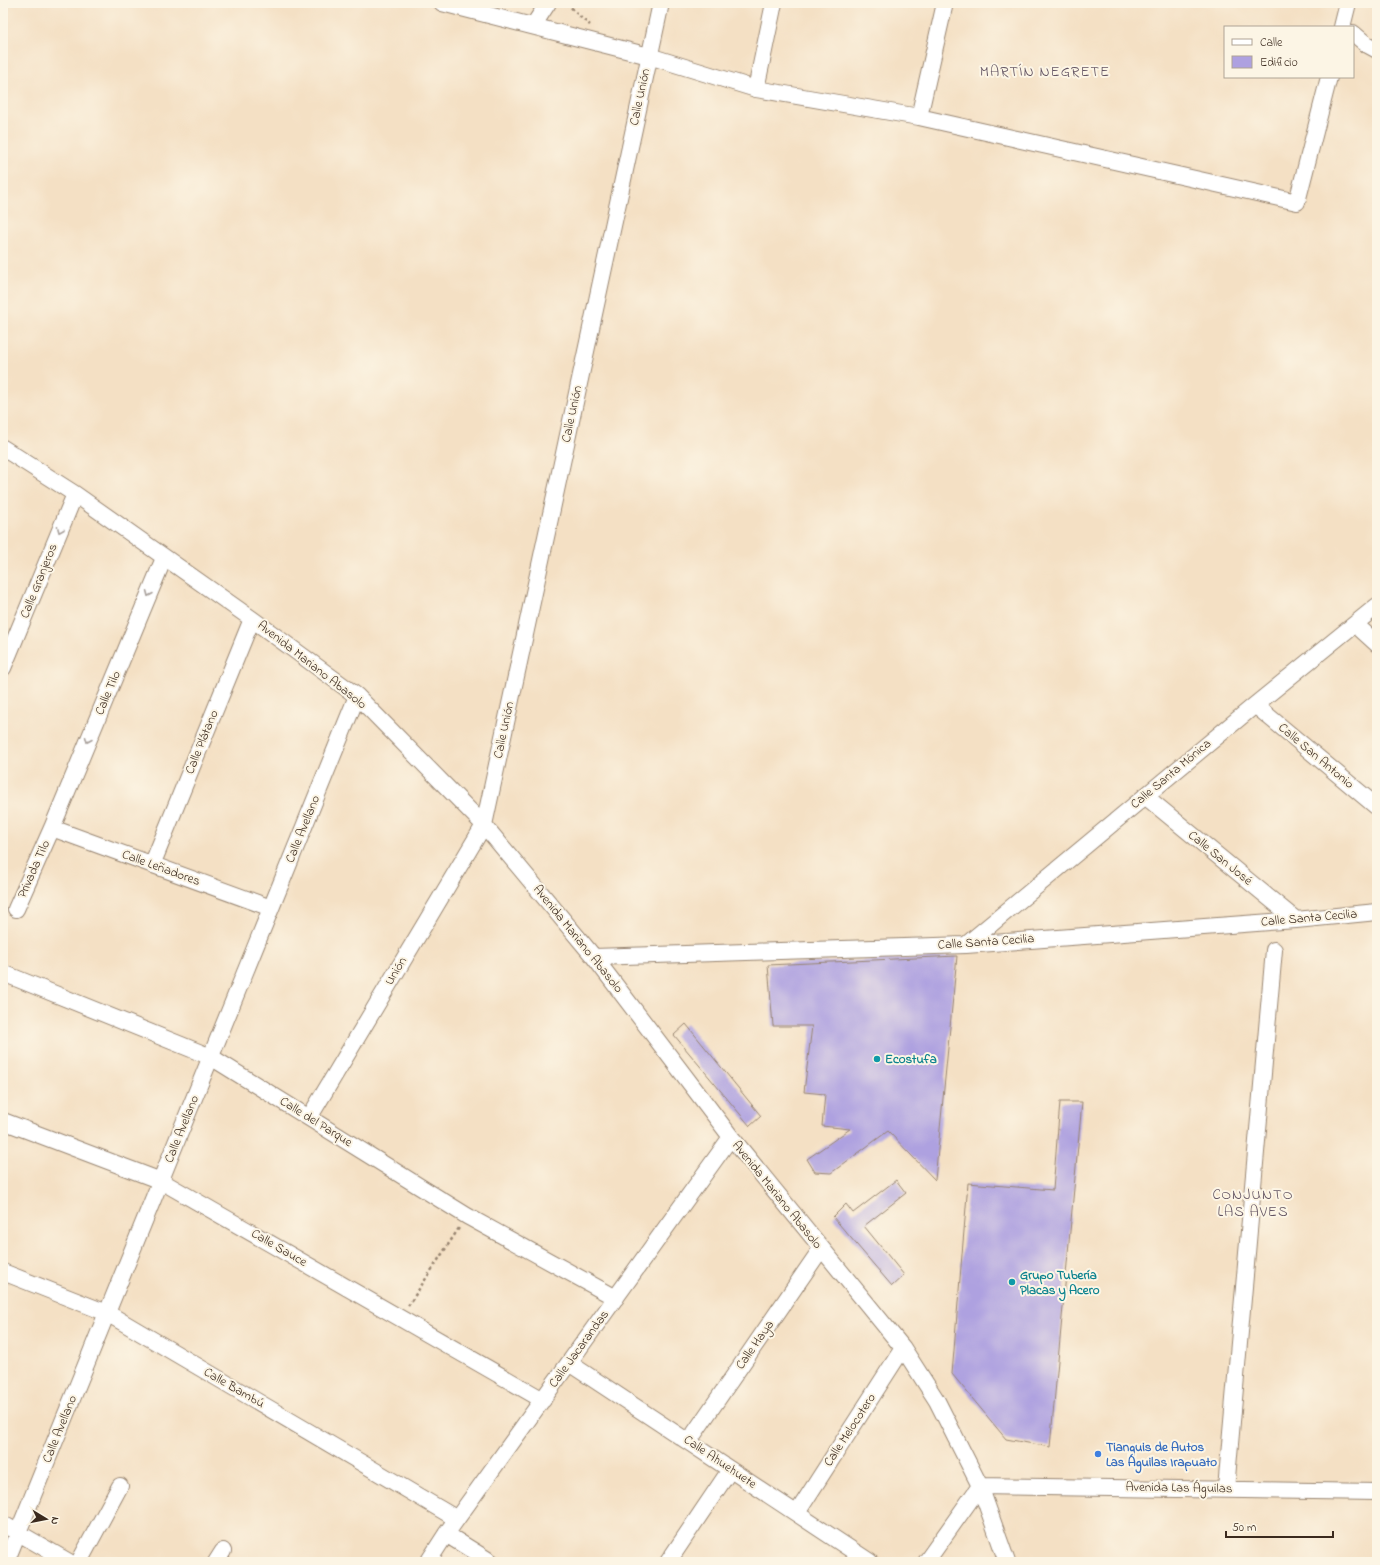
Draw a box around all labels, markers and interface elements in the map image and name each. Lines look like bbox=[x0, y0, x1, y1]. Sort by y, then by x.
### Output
legend bbox=[1224, 26, 1354, 78]
text: Calle bbox=[1260, 34, 1283, 52]
text: Edificio bbox=[1260, 54, 1298, 72]
district label: MARTÍN NEGRETE bbox=[980, 61, 1110, 83]
street label: Calle Unión bbox=[625, 67, 655, 127]
street label: Calle Unión bbox=[557, 384, 587, 444]
one-way arrow bbox=[57, 525, 65, 533]
street label: Calle Granjeros bbox=[15, 540, 63, 621]
one-way arrow bbox=[146, 589, 154, 597]
street label: Avenida Mariano Abasolo bbox=[253, 616, 371, 714]
street label: Calle Tilo bbox=[90, 668, 126, 718]
street label: Calle Unión bbox=[489, 700, 519, 760]
street label: Calle Plátano bbox=[181, 707, 224, 777]
street label: Calle San Antonio bbox=[1274, 719, 1358, 794]
street label: Calle Santa Mónica bbox=[1127, 735, 1215, 813]
one-way arrow bbox=[85, 736, 93, 743]
street label: Calle Avellano bbox=[281, 792, 325, 866]
street label: Calle San José bbox=[1184, 826, 1256, 890]
street label: Privada Tilo bbox=[13, 837, 55, 901]
street label: Calle Leñadores bbox=[119, 845, 203, 891]
street label: Avenida Mariano Abasolo bbox=[528, 881, 628, 997]
street label: Calle Santa Cecilia bbox=[1260, 904, 1358, 932]
street label: Calle Santa Cecilia bbox=[937, 929, 1035, 955]
street label: Unión bbox=[380, 953, 412, 989]
place label: Ecostufa bbox=[885, 1050, 937, 1069]
marker: Ecostufa bbox=[872, 1054, 882, 1064]
street label: Calle Avellano bbox=[160, 1092, 204, 1166]
street label: Calle del Parque bbox=[276, 1092, 356, 1152]
street label: Avenida Mariano Abasolo bbox=[727, 1137, 827, 1253]
district label: CONJUNTO LAS AVES bbox=[1212, 1184, 1294, 1223]
street label: Calle Sauce bbox=[247, 1224, 311, 1272]
place label: Grupo Tubería Placas y Acero bbox=[1020, 1266, 1100, 1302]
marker: Grupo Tubería Placas y Acero bbox=[1007, 1277, 1017, 1287]
street label: Calle Jacarandas bbox=[544, 1306, 614, 1392]
street label: Calle Haya bbox=[731, 1316, 780, 1374]
street label: Calle Bambú bbox=[200, 1363, 268, 1413]
street label: Calle Melocotero bbox=[819, 1389, 881, 1470]
street label: Calle Avellano bbox=[38, 1392, 82, 1466]
street label: Calle Ahuehuete bbox=[680, 1430, 761, 1494]
place label: Tianguis de Autos Las Águilas Irapuato bbox=[1106, 1438, 1217, 1474]
marker: Tianguis de Autos Las Águilas Irapuato bbox=[1093, 1449, 1103, 1459]
street label: Avenida Las Águilas bbox=[1125, 1478, 1233, 1499]
north arrow bbox=[26, 1499, 66, 1539]
scale bar bbox=[1226, 1513, 1333, 1539]
text: N bbox=[46, 1516, 63, 1526]
text: 50 m bbox=[1232, 1519, 1256, 1537]

